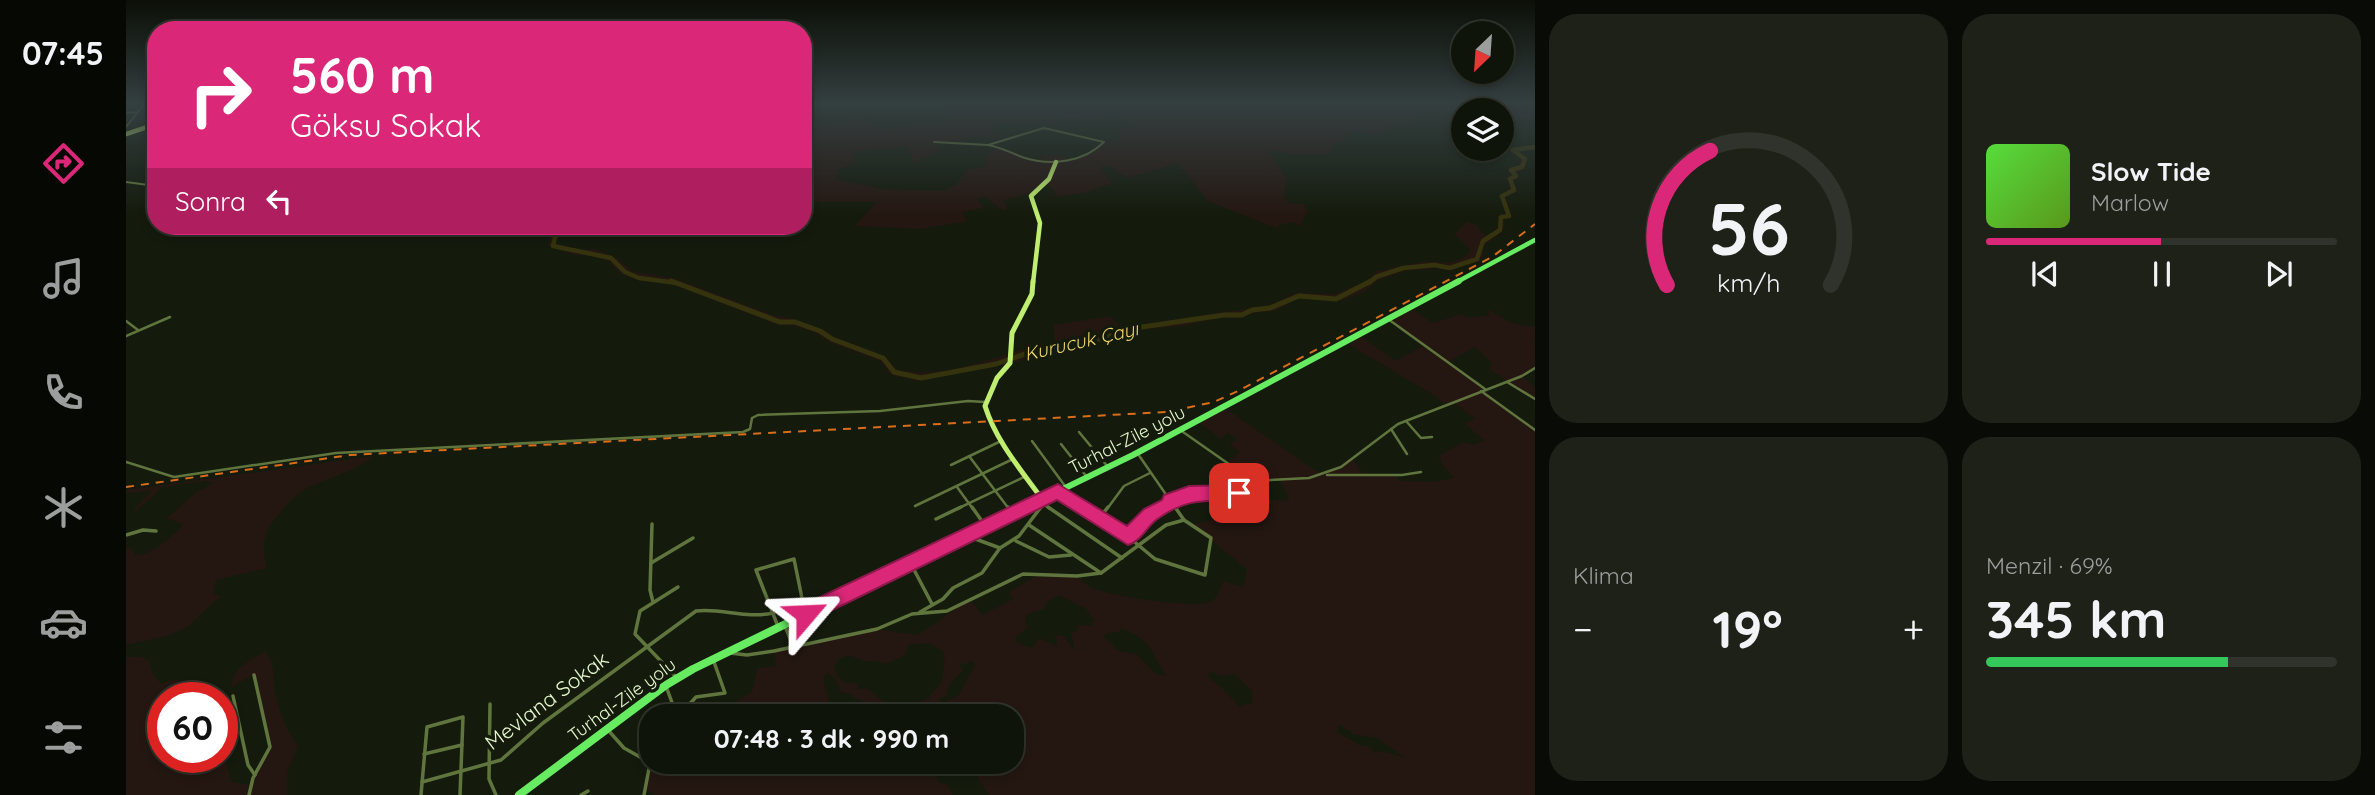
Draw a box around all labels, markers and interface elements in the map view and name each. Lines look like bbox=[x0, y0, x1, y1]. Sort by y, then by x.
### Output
north arrow bbox=[1451, 21, 1514, 84]
map controls bbox=[1451, 21, 1514, 161]
text: 07:45 bbox=[22, 33, 104, 73]
text: 560 m bbox=[290, 44, 434, 105]
icon: right bbox=[175, 49, 266, 140]
button: layers bbox=[1451, 98, 1514, 161]
text: Göksu Sokak bbox=[290, 105, 481, 145]
icon: directions bbox=[39, 139, 88, 188]
text: Slow Tide bbox=[2091, 155, 2211, 188]
icon: left bbox=[260, 182, 298, 220]
text: 56 bbox=[1707, 182, 1790, 273]
text: Sonra bbox=[175, 185, 246, 218]
text: Marlow bbox=[2091, 188, 2169, 217]
icon: music bbox=[39, 254, 88, 303]
icon: previous bbox=[2026, 255, 2064, 293]
icon: pause bbox=[2143, 255, 2181, 293]
icon: next bbox=[2260, 255, 2298, 293]
text: km/h bbox=[1717, 267, 1780, 298]
water label: Kurucuk Çayı bbox=[1022, 316, 1141, 366]
icon: phone bbox=[39, 368, 88, 417]
street label: Turhal-Zile yolu bbox=[1065, 400, 1189, 479]
pin bbox=[1209, 463, 1269, 523]
icon: arrive bbox=[1220, 474, 1258, 512]
icon: climate bbox=[39, 483, 88, 532]
text: Menzil · 69% bbox=[1986, 551, 2113, 580]
text: Klima bbox=[1573, 561, 1634, 590]
position arrow bbox=[769, 577, 843, 651]
text: 345 km bbox=[1986, 586, 2167, 651]
text: 19° bbox=[1713, 596, 1783, 661]
icon: car bbox=[39, 598, 88, 647]
text: − bbox=[1573, 605, 1593, 653]
text: + bbox=[1903, 605, 1924, 653]
street label: Mevlana Sokak bbox=[479, 645, 613, 755]
street label: Turhal-Zile yolu bbox=[563, 653, 680, 747]
speed limit sign: 60 bbox=[147, 682, 238, 773]
icon: filters bbox=[39, 713, 88, 762]
text: 07:48 · 3 dk · 990 m bbox=[714, 722, 949, 755]

